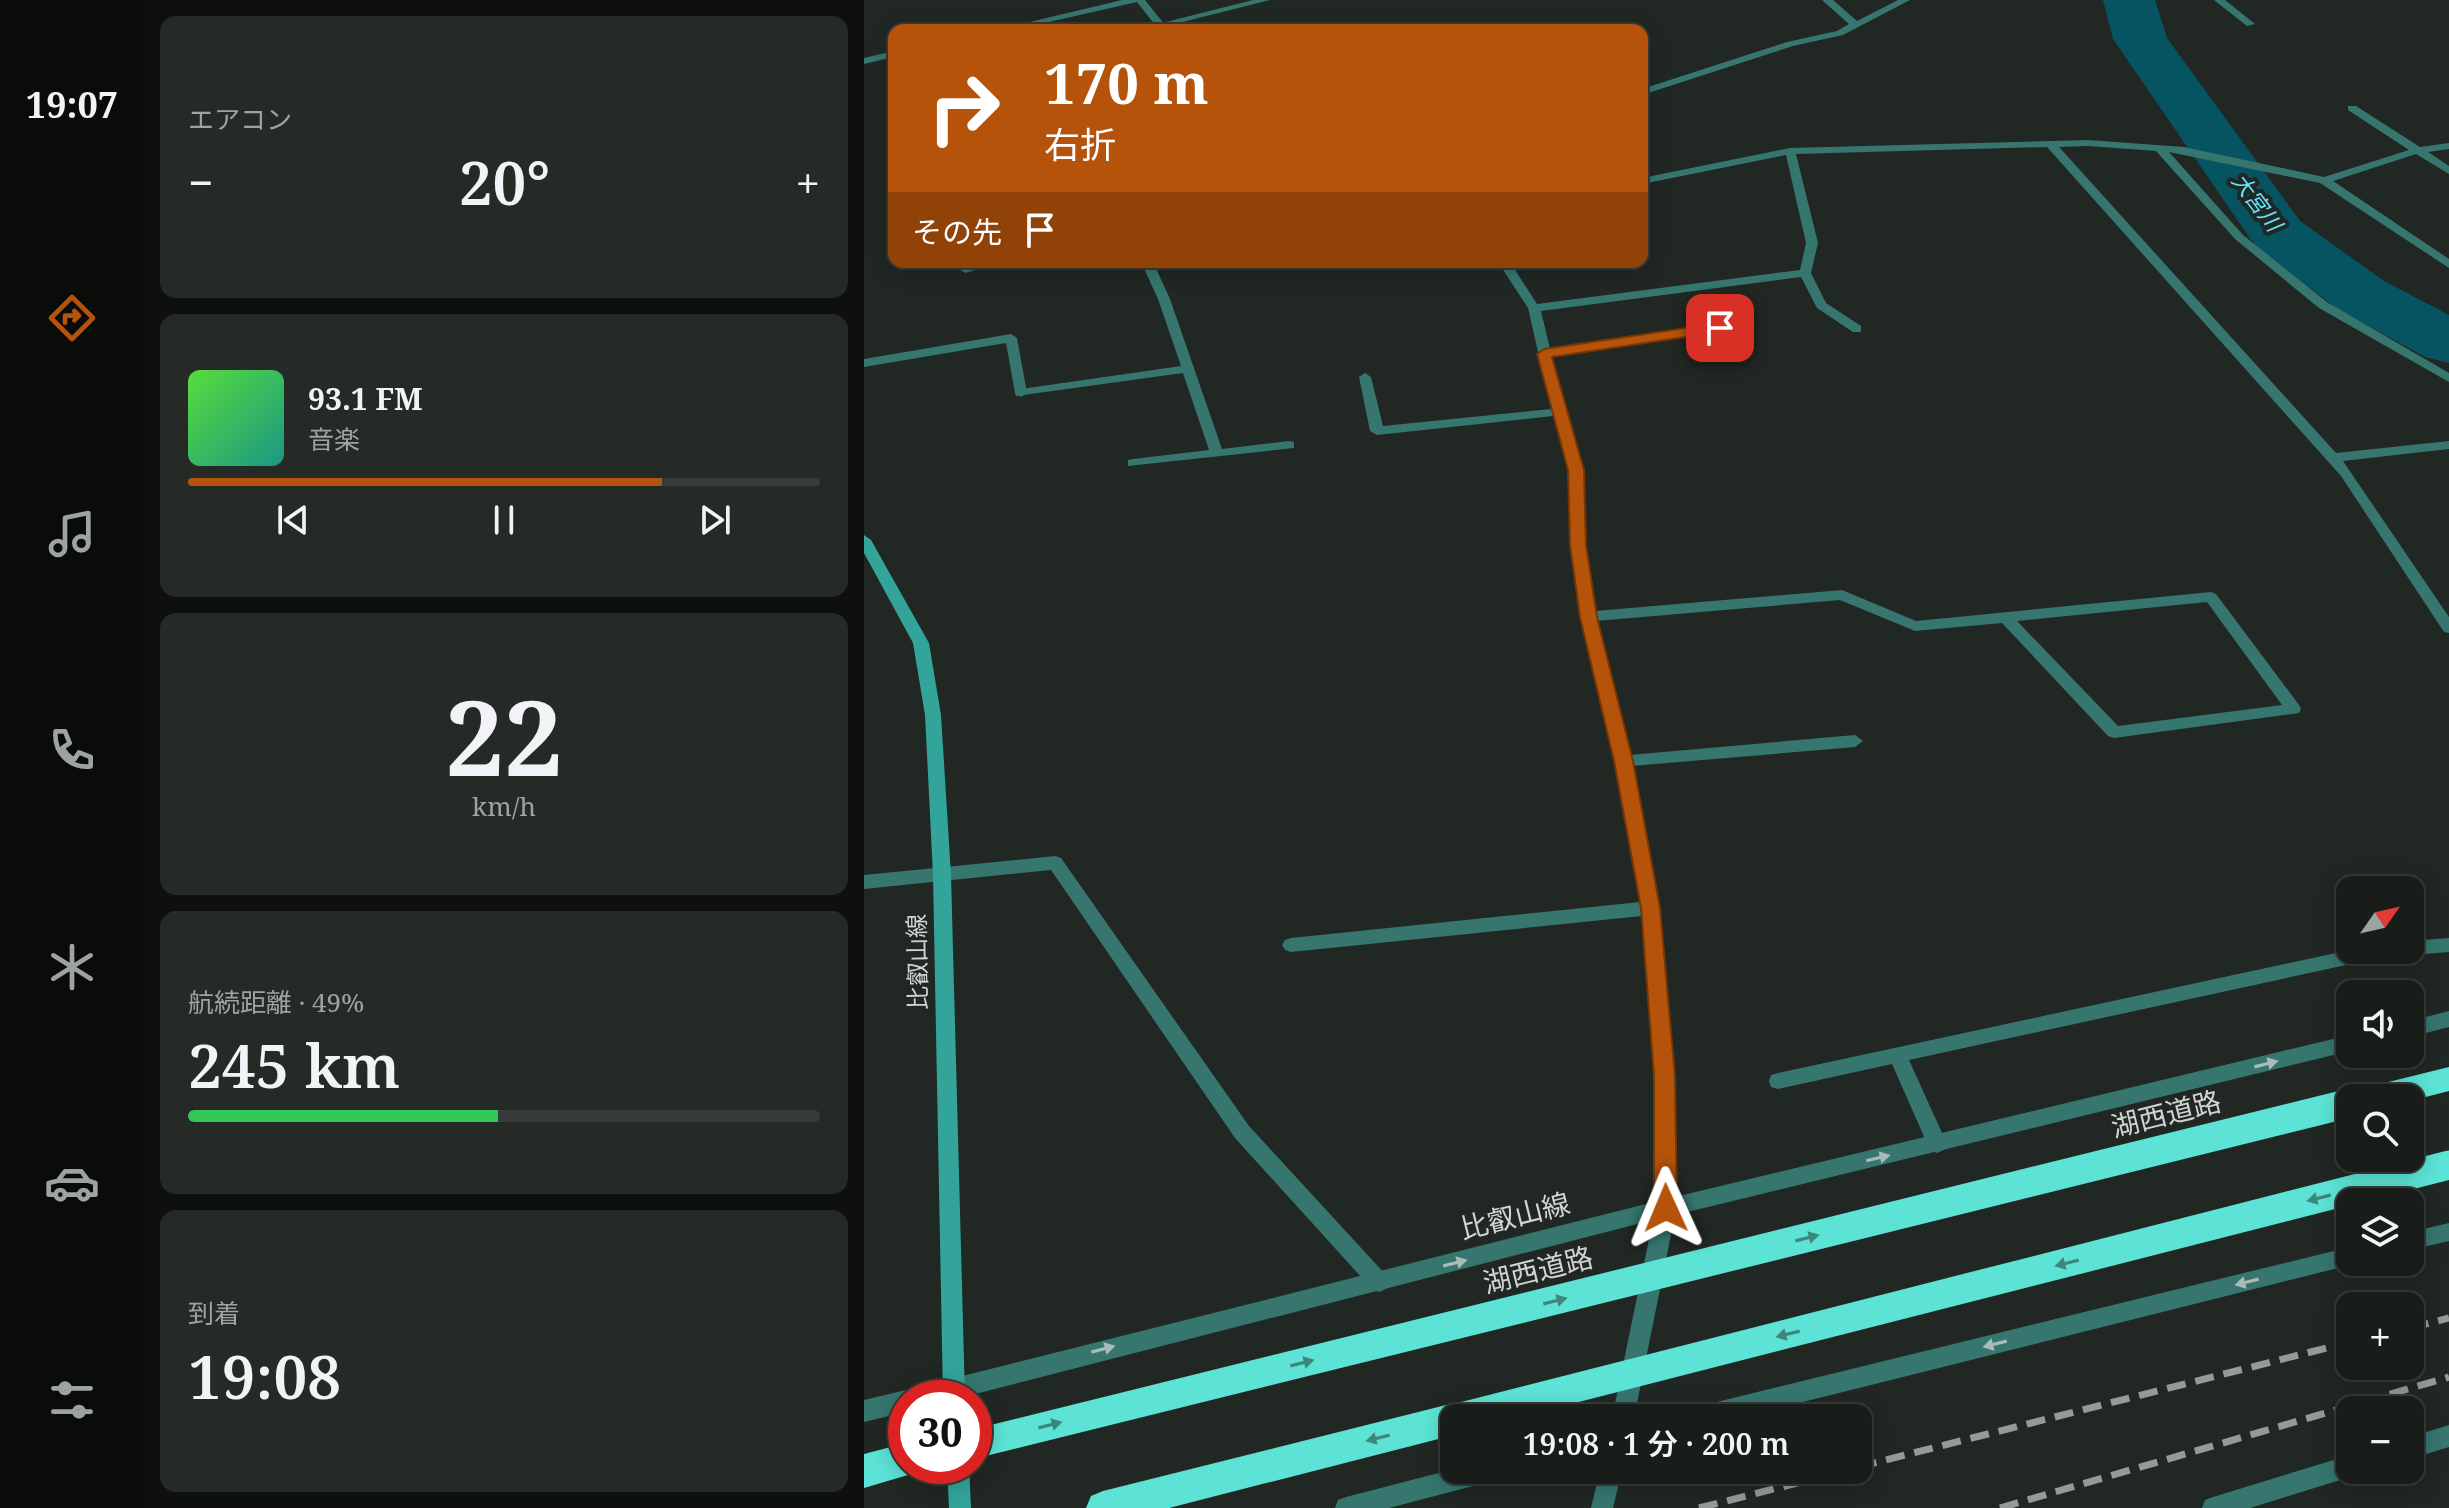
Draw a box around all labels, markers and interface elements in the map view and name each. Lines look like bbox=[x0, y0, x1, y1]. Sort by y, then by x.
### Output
text: 170 m bbox=[1044, 44, 1209, 120]
icon: right bbox=[912, 56, 1016, 160]
text: 19:07 bbox=[26, 80, 118, 129]
text: エアコン bbox=[188, 101, 292, 137]
text: 右折 bbox=[1044, 120, 1116, 169]
text: 20° bbox=[459, 141, 550, 223]
text: − bbox=[188, 152, 213, 212]
text: + bbox=[795, 152, 820, 212]
water label: 大宮川 bbox=[2226, 166, 2291, 238]
icon: arrive bbox=[1018, 208, 1062, 252]
text: その先 bbox=[912, 211, 1002, 252]
icon: directions bbox=[44, 290, 100, 346]
pin bbox=[1686, 294, 1754, 362]
icon: arrive bbox=[1698, 306, 1742, 350]
text: 93.1 FM bbox=[308, 378, 423, 419]
text: 音楽 bbox=[308, 421, 360, 457]
icon: previous bbox=[271, 498, 315, 542]
icon: pause bbox=[482, 498, 526, 542]
icon: next bbox=[693, 498, 737, 542]
icon: music bbox=[44, 506, 100, 562]
text: 22 bbox=[445, 665, 563, 806]
icon: phone bbox=[44, 722, 100, 778]
text: km/h bbox=[472, 788, 536, 824]
north arrow bbox=[2336, 876, 2424, 964]
map controls bbox=[2336, 876, 2424, 1484]
street label: 比叡山線 bbox=[899, 914, 934, 1010]
icon: climate bbox=[44, 939, 100, 995]
button: sound bbox=[2336, 980, 2424, 1068]
text: 航続距離 · 49% bbox=[188, 984, 364, 1020]
text: 245 km bbox=[188, 1024, 400, 1106]
one-way arrow bbox=[2254, 1057, 2279, 1069]
street label: 湖西道路 bbox=[2107, 1081, 2225, 1145]
button: search bbox=[2336, 1084, 2424, 1172]
one-way arrow bbox=[1865, 1151, 1890, 1164]
icon: car bbox=[44, 1155, 100, 1211]
position arrow bbox=[1624, 1166, 1708, 1250]
street label: 比叡山線 bbox=[1456, 1183, 1574, 1247]
button: layers bbox=[2336, 1188, 2424, 1276]
one-way arrow bbox=[2307, 1192, 2332, 1204]
one-way arrow bbox=[1795, 1232, 1820, 1244]
street label: 湖西道路 bbox=[1479, 1237, 1597, 1301]
one-way arrow bbox=[1442, 1256, 1467, 1268]
one-way arrow bbox=[2055, 1257, 2080, 1269]
one-way arrow bbox=[2235, 1276, 2260, 1288]
button: + bbox=[2336, 1292, 2424, 1380]
one-way arrow bbox=[1542, 1294, 1567, 1306]
text: 到着 bbox=[188, 1295, 240, 1331]
one-way arrow bbox=[1776, 1328, 1801, 1340]
text: 19:08 bbox=[188, 1335, 341, 1417]
one-way arrow bbox=[1982, 1338, 2007, 1351]
one-way arrow bbox=[1091, 1342, 1115, 1355]
one-way arrow bbox=[1290, 1356, 1315, 1369]
icon: filters bbox=[44, 1372, 100, 1428]
speed limit sign: 30 bbox=[888, 1380, 992, 1484]
button: − bbox=[2336, 1396, 2424, 1484]
one-way arrow bbox=[1037, 1418, 1062, 1431]
text: 19:08 · 1 分 · 200 m bbox=[1523, 1423, 1789, 1464]
one-way arrow bbox=[1366, 1432, 1391, 1445]

